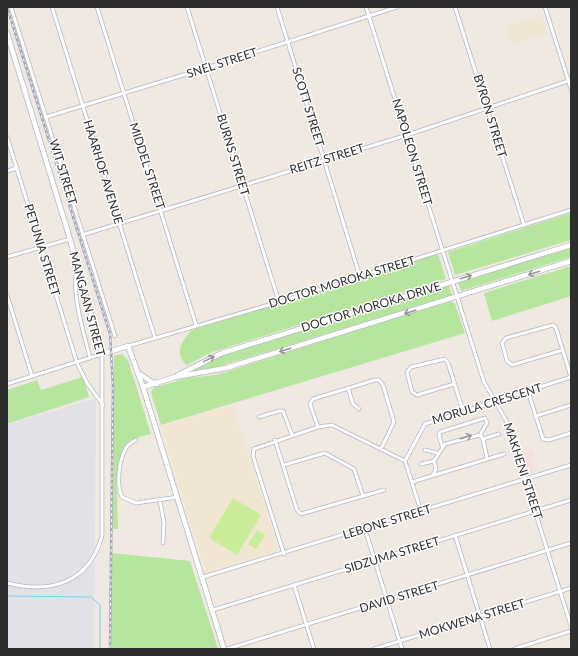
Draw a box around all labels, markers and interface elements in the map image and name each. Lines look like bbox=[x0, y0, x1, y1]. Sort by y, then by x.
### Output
street label: SNEL STREET bbox=[185, 44, 259, 81]
street label: SCOTT STREET bbox=[289, 65, 328, 149]
street label: BYRON STREET bbox=[471, 72, 510, 159]
street label: NAPOLEON STREET bbox=[389, 97, 436, 207]
street label: BURNS STREET bbox=[214, 112, 253, 198]
street label: HAARHOF AVENUE bbox=[80, 118, 127, 226]
street label: MIDDEL STREET bbox=[126, 120, 169, 211]
street label: WIT STREET bbox=[46, 137, 81, 206]
street label: REITZ STREET bbox=[288, 140, 366, 177]
street label: PETUNIA STREET bbox=[21, 202, 64, 298]
street label: MANGAAN STREET bbox=[66, 250, 109, 358]
street label: DOCTOR MOROKA STREET bbox=[267, 252, 417, 311]
one-way arrow bbox=[528, 270, 541, 277]
one-way arrow bbox=[460, 273, 473, 280]
street label: DOCTOR MOROKA DRIVE bbox=[299, 278, 443, 335]
one-way arrow bbox=[403, 309, 416, 316]
one-way arrow bbox=[279, 347, 292, 354]
one-way arrow bbox=[203, 355, 215, 362]
street label: MORULA CRESCENT bbox=[430, 380, 544, 427]
street label: MAKHENI STREET bbox=[501, 421, 546, 521]
one-way arrow bbox=[460, 433, 473, 440]
street label: LEBONE STREET bbox=[341, 501, 433, 542]
street label: SIDZUMA STREET bbox=[342, 533, 441, 576]
street label: DAVID STREET bbox=[357, 577, 440, 616]
street label: MOKWENA STREET bbox=[417, 595, 527, 642]

